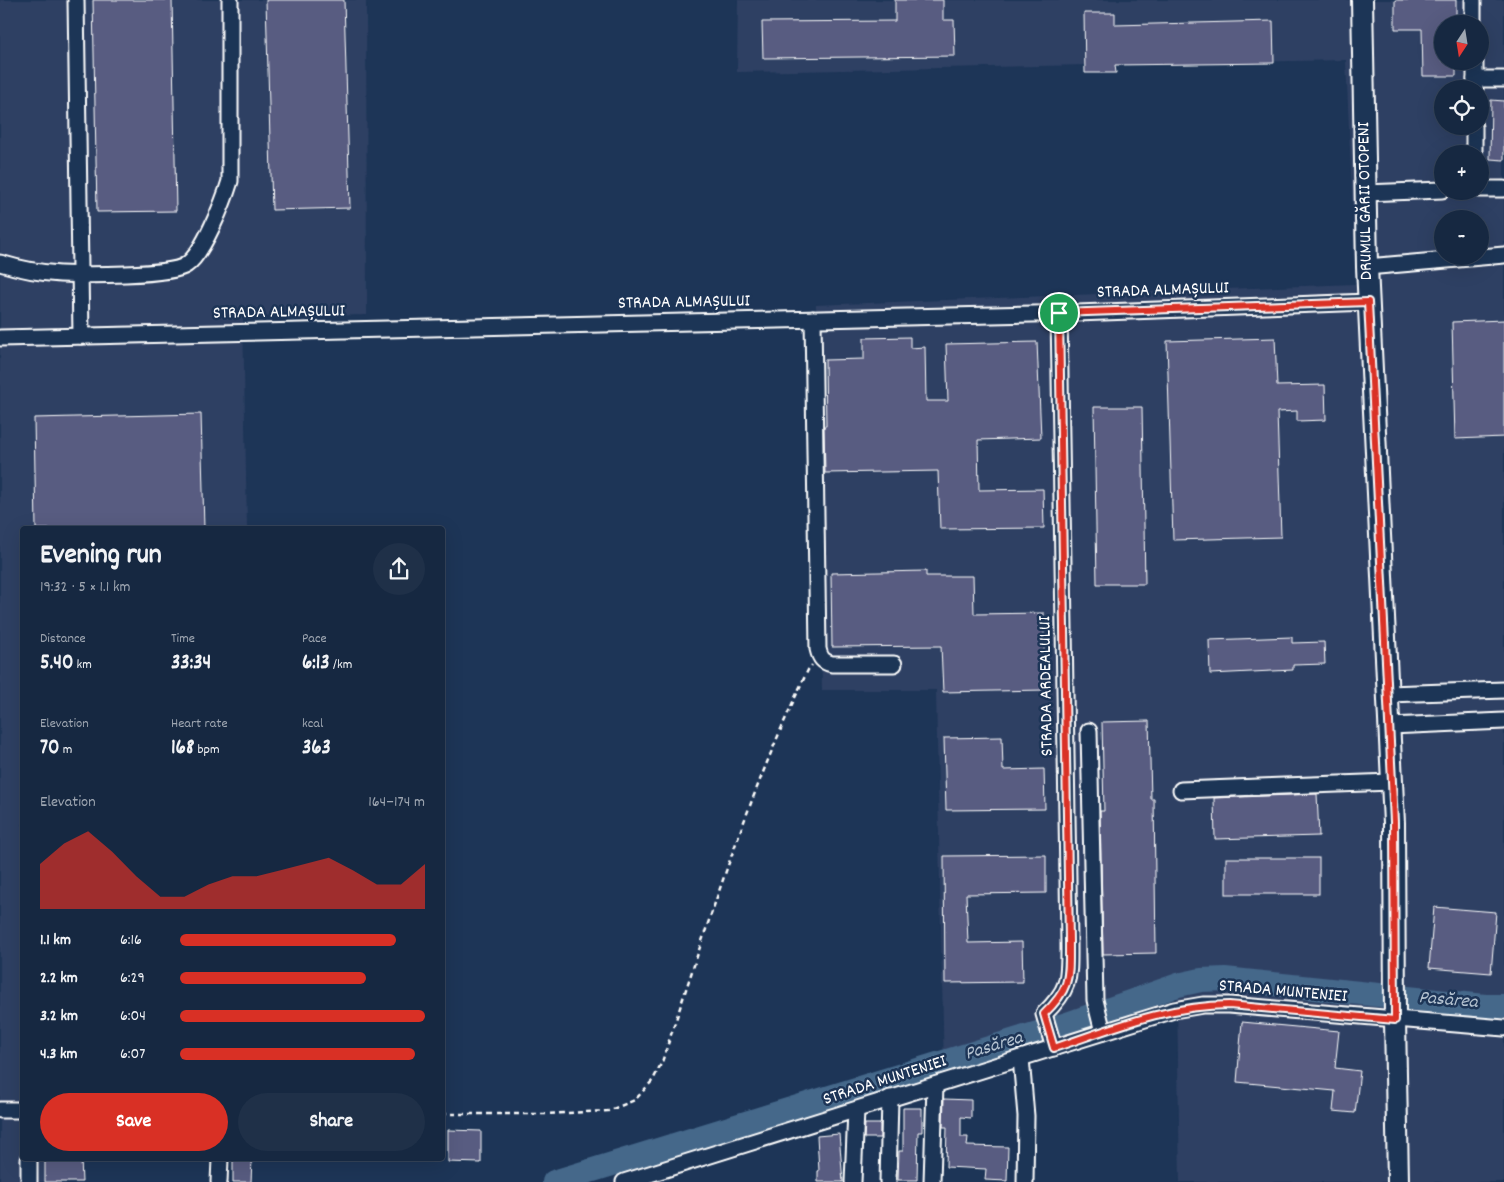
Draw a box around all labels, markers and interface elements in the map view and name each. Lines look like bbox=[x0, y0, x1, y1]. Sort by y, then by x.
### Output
north arrow bbox=[1434, 15, 1489, 70]
map controls bbox=[1434, 15, 1489, 265]
button: locate bbox=[1434, 80, 1489, 135]
street label: DRUMUL GĂRII OTOPENI bbox=[1352, 121, 1380, 280]
button: + bbox=[1434, 145, 1489, 200]
button: − bbox=[1434, 210, 1489, 265]
street label: STRADA ALMAȘULUI bbox=[1096, 276, 1230, 306]
street label: STRADA ALMAȘULUI bbox=[618, 289, 751, 317]
pin bbox=[1038, 292, 1080, 334]
street label: STRADA ALMAȘULUI bbox=[213, 299, 346, 327]
icon: arrive bbox=[1045, 299, 1073, 327]
text: Evening run bbox=[40, 537, 162, 577]
button: share bbox=[373, 543, 425, 595]
text: 19:32 · 5 × 1.1 km bbox=[40, 576, 130, 599]
street label: STRADA ARDEALULUI bbox=[1033, 615, 1061, 756]
text: Distance bbox=[40, 629, 86, 649]
text: Time bbox=[171, 629, 195, 649]
text: Pace bbox=[302, 629, 327, 649]
text: 5.40 bbox=[40, 649, 73, 679]
text: 33:34 bbox=[171, 649, 211, 679]
text: 6:13 bbox=[302, 649, 330, 679]
text: km bbox=[73, 655, 92, 675]
text: /km bbox=[330, 655, 352, 675]
text: Elevation bbox=[40, 714, 89, 734]
text: Heart rate bbox=[171, 714, 228, 734]
text: kcal bbox=[302, 714, 323, 734]
text: 70 bbox=[40, 734, 60, 764]
text: 168 bbox=[171, 734, 194, 764]
text: 363 bbox=[302, 734, 331, 764]
text: m bbox=[60, 740, 72, 760]
text: bpm bbox=[194, 740, 220, 760]
text: Elevation bbox=[40, 791, 96, 814]
text: 164–174 m bbox=[368, 791, 425, 814]
text: 1.1 km bbox=[40, 929, 71, 952]
text: 6:16 bbox=[120, 929, 142, 952]
text: 2.2 km bbox=[40, 967, 78, 990]
text: 6:29 bbox=[120, 967, 145, 990]
street label: STRADA MUNTENIEI bbox=[1218, 974, 1349, 1010]
water label: Pasărea bbox=[1417, 985, 1480, 1017]
text: 3.2 km bbox=[40, 1005, 78, 1028]
text: 6:04 bbox=[120, 1005, 146, 1028]
water label: Pasărea bbox=[962, 1025, 1027, 1069]
text: 4.3 km bbox=[40, 1043, 78, 1066]
text: 6:07 bbox=[120, 1043, 145, 1066]
street label: STRADA MUNTENIEI bbox=[820, 1049, 950, 1113]
button: Save bbox=[40, 1093, 228, 1151]
button: Share bbox=[238, 1093, 425, 1151]

